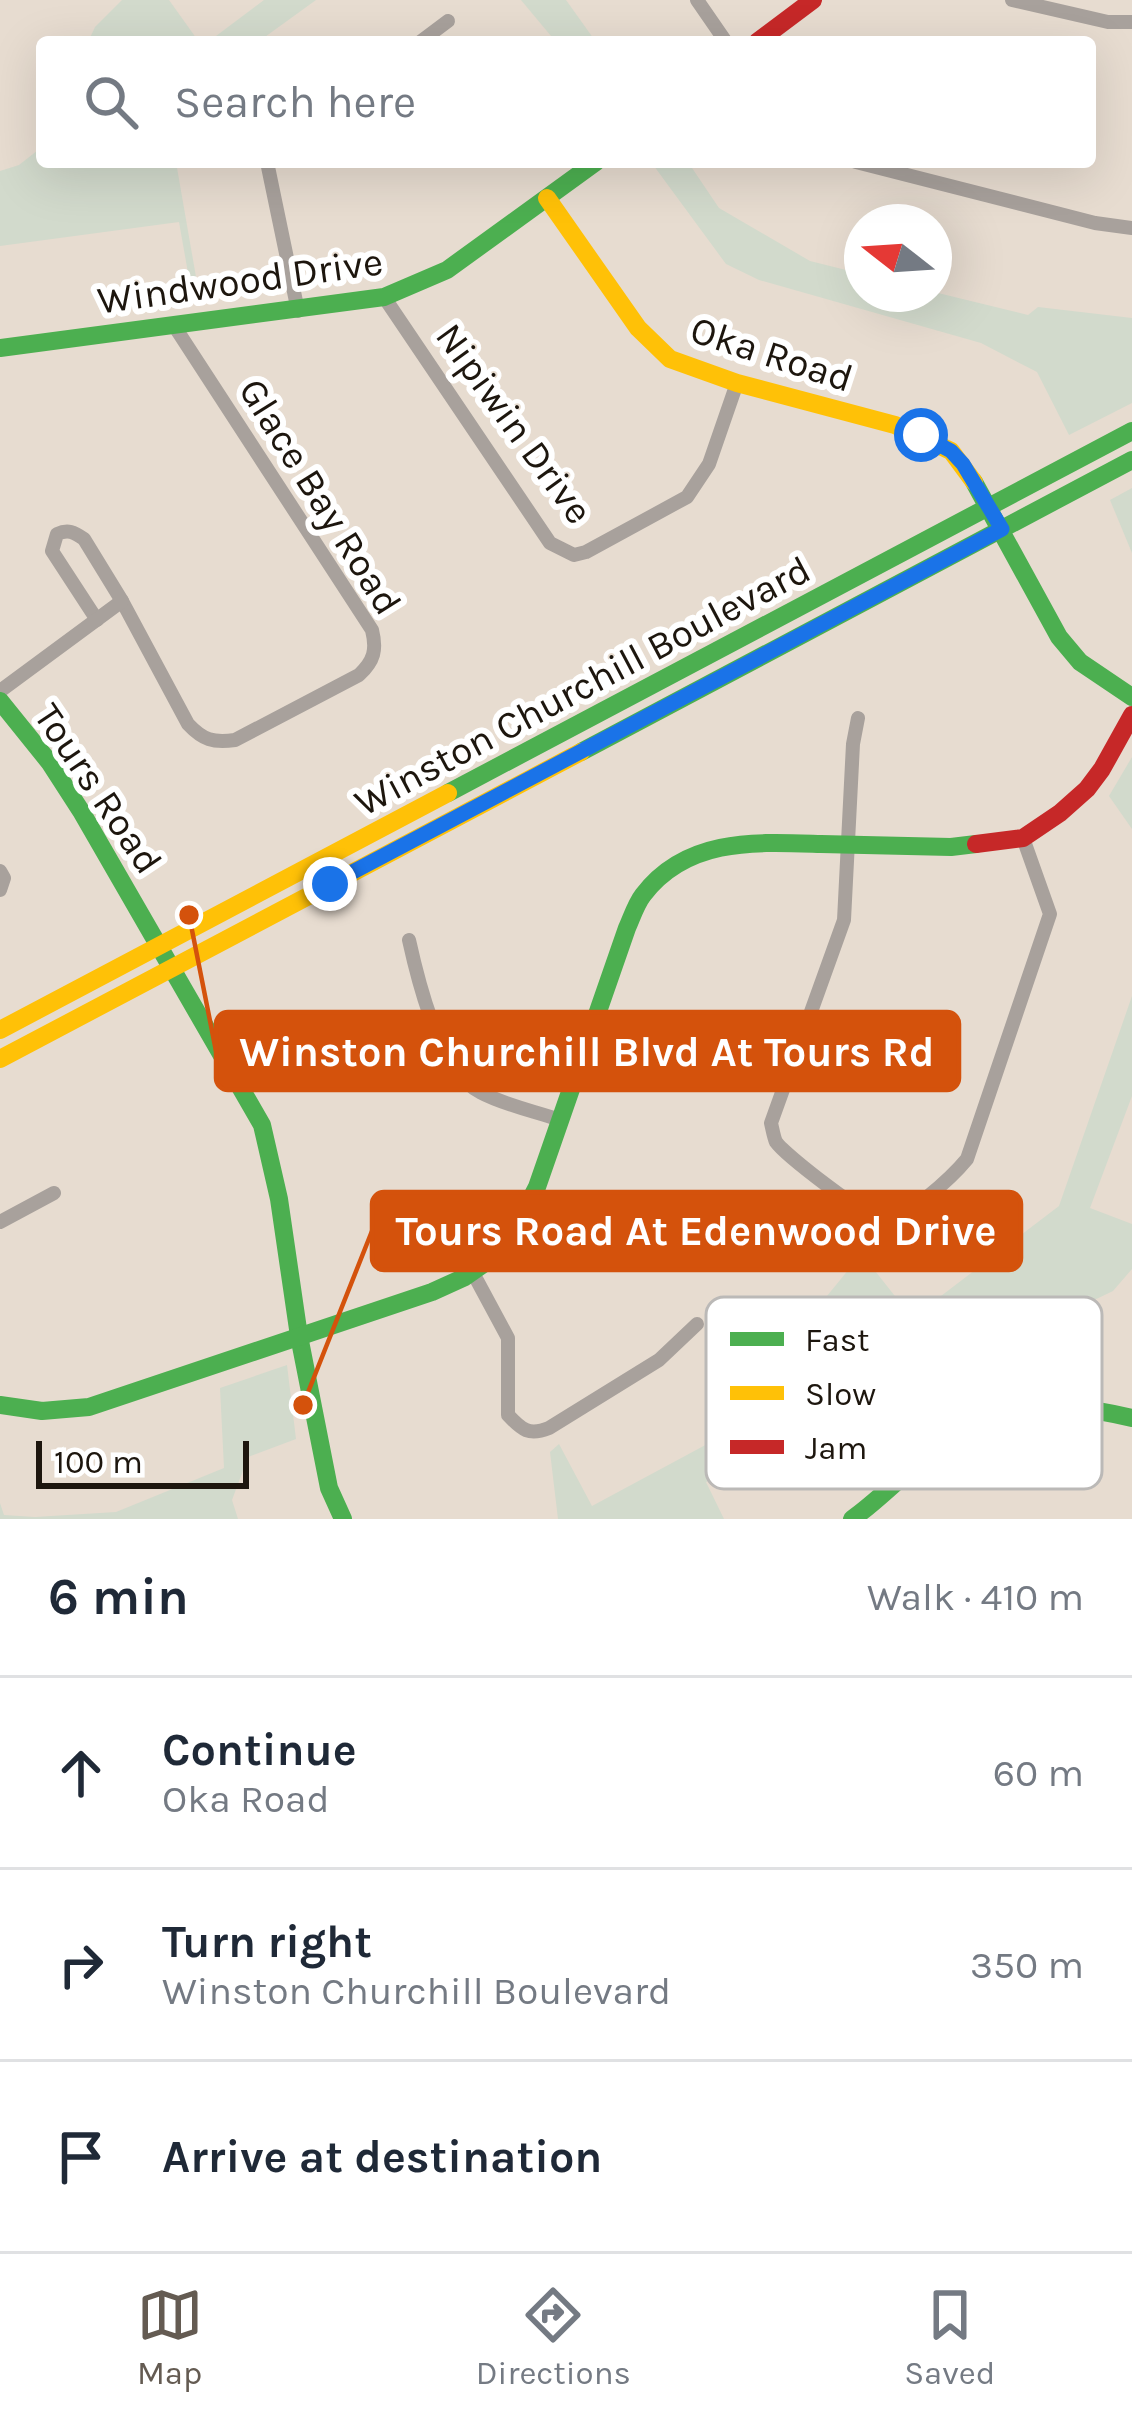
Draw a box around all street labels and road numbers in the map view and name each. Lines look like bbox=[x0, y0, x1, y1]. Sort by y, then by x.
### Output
street label: Windwood Drive bbox=[95, 238, 386, 324]
street label: Oka Road bbox=[685, 306, 859, 402]
street label: Nipiwin Drive bbox=[426, 314, 602, 533]
street label: Glace Bay Road bbox=[229, 370, 411, 623]
street label: Winston Churchill Boulevard bbox=[347, 546, 818, 826]
street label: Tours Road bbox=[25, 695, 172, 882]

